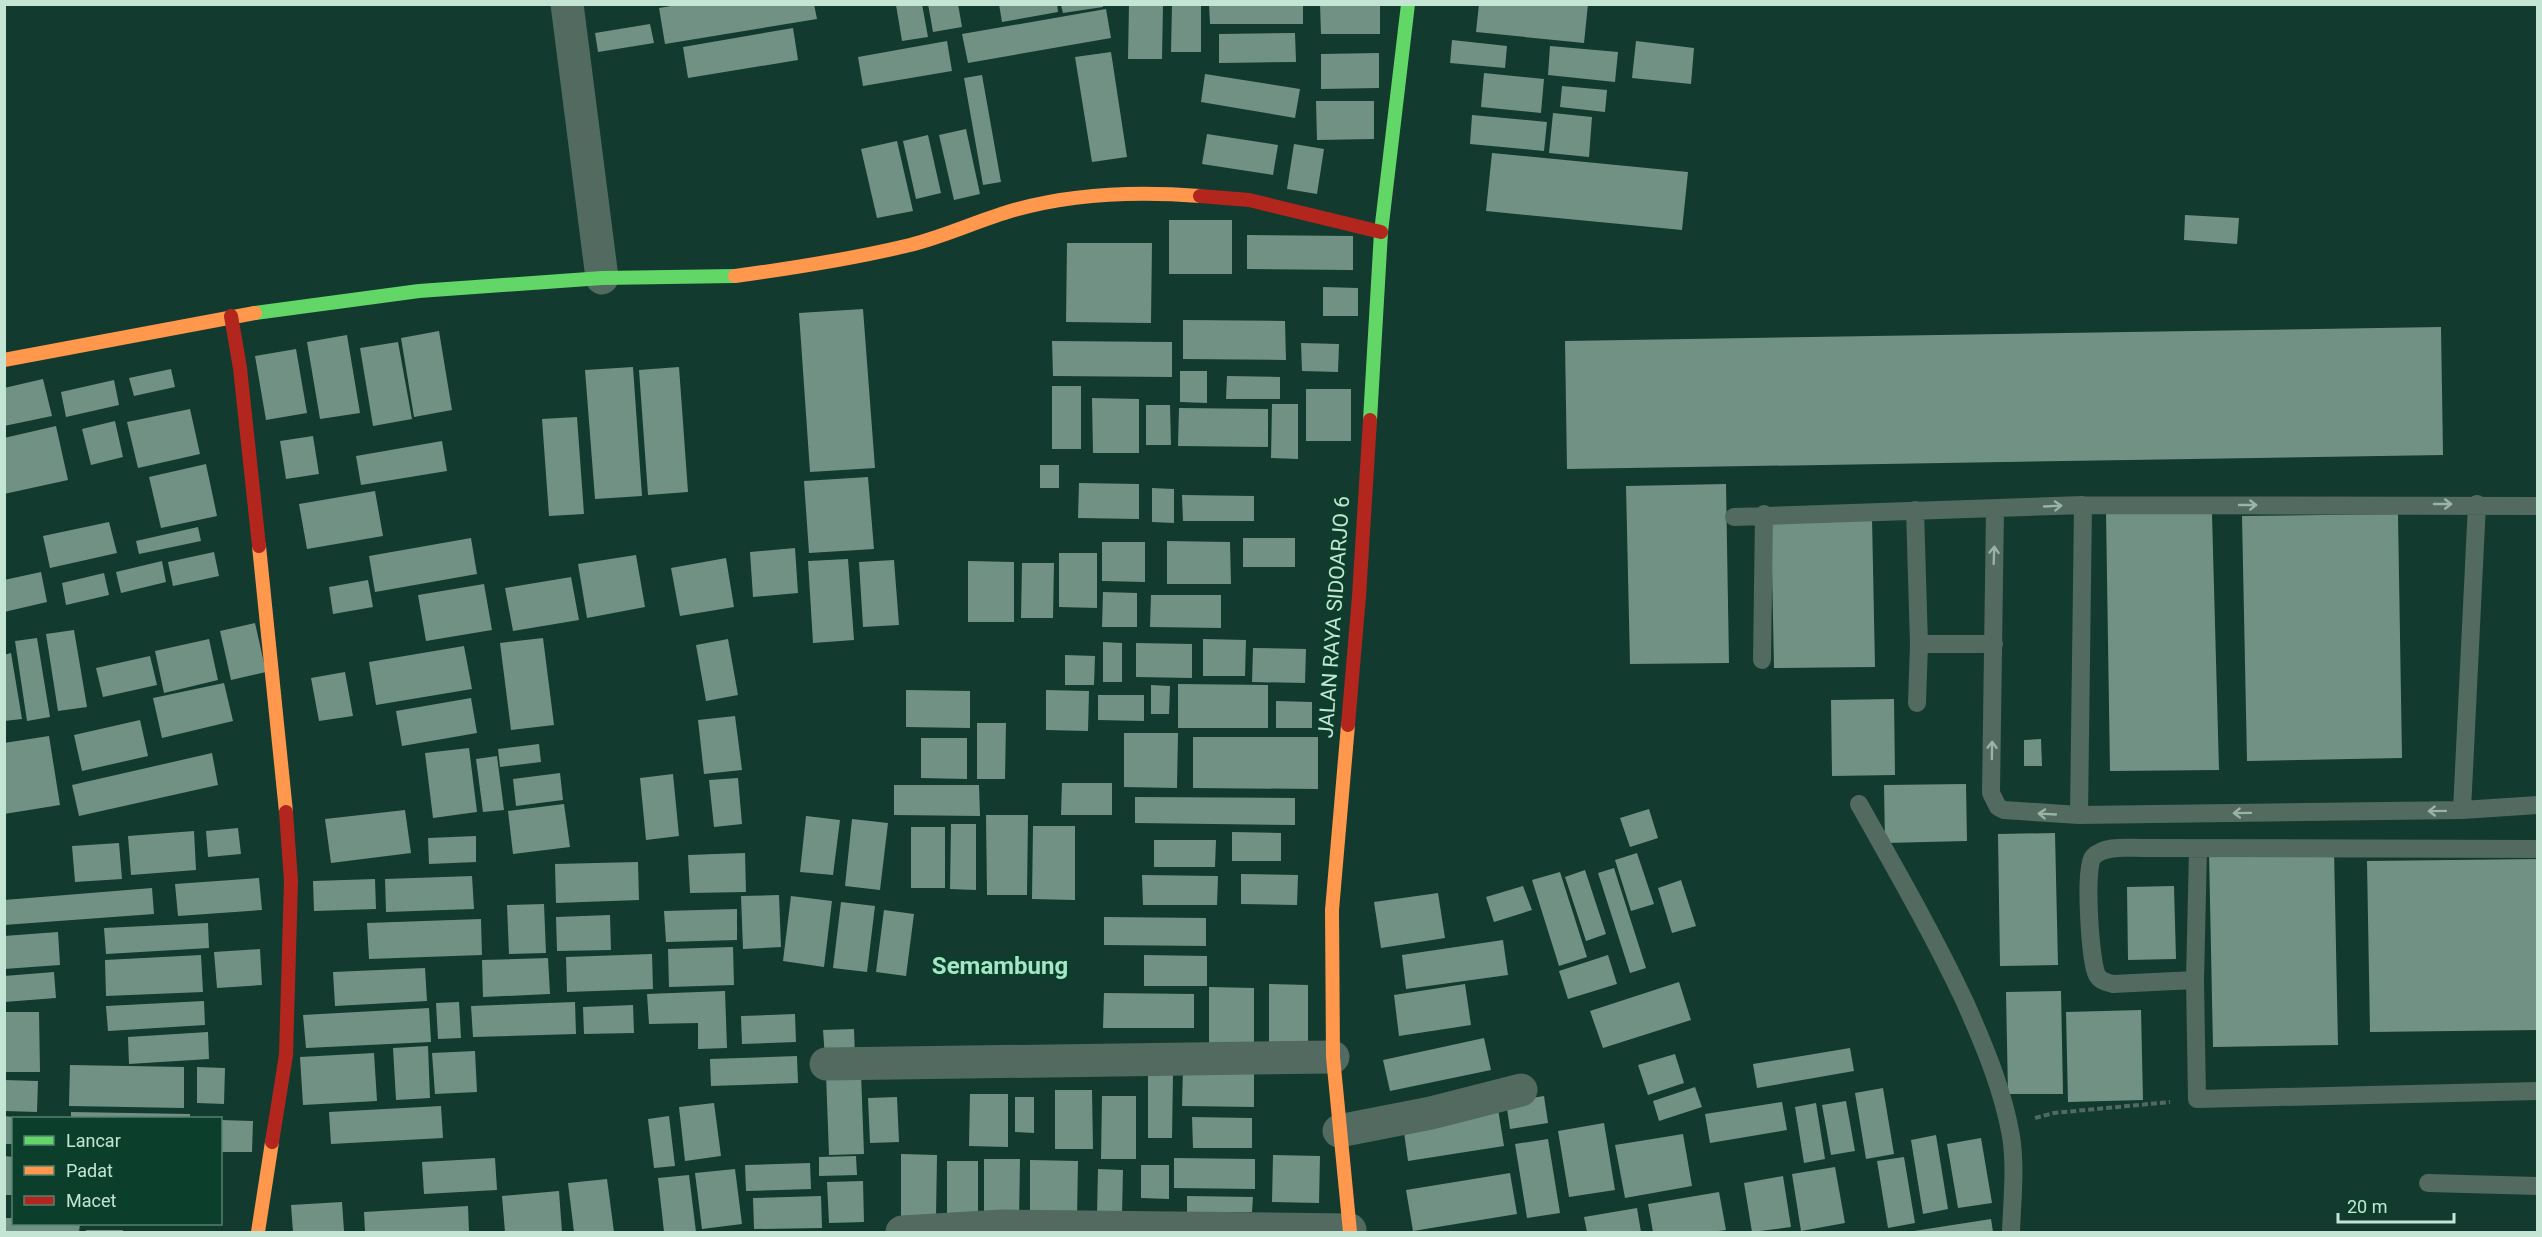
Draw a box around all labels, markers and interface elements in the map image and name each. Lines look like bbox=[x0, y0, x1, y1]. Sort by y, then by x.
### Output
street label: JALAN RAYA SIDOARJO 6 bbox=[1314, 495, 1354, 739]
one-way arrow bbox=[2433, 498, 2453, 510]
one-way arrow bbox=[2238, 499, 2258, 511]
one-way arrow bbox=[2043, 501, 2063, 512]
one-way arrow bbox=[1988, 545, 1999, 565]
one-way arrow bbox=[1986, 740, 1998, 760]
one-way arrow bbox=[2428, 805, 2448, 817]
one-way arrow bbox=[2233, 807, 2253, 819]
one-way arrow bbox=[2038, 808, 2058, 819]
district label: Semambung bbox=[932, 952, 1068, 980]
legend bbox=[12, 1117, 222, 1225]
text: Lancar bbox=[66, 1130, 121, 1151]
text: Padat bbox=[66, 1160, 113, 1181]
scale bar bbox=[2338, 1186, 2454, 1224]
text: Macet bbox=[66, 1190, 116, 1211]
text: 20 m bbox=[2347, 1196, 2387, 1217]

